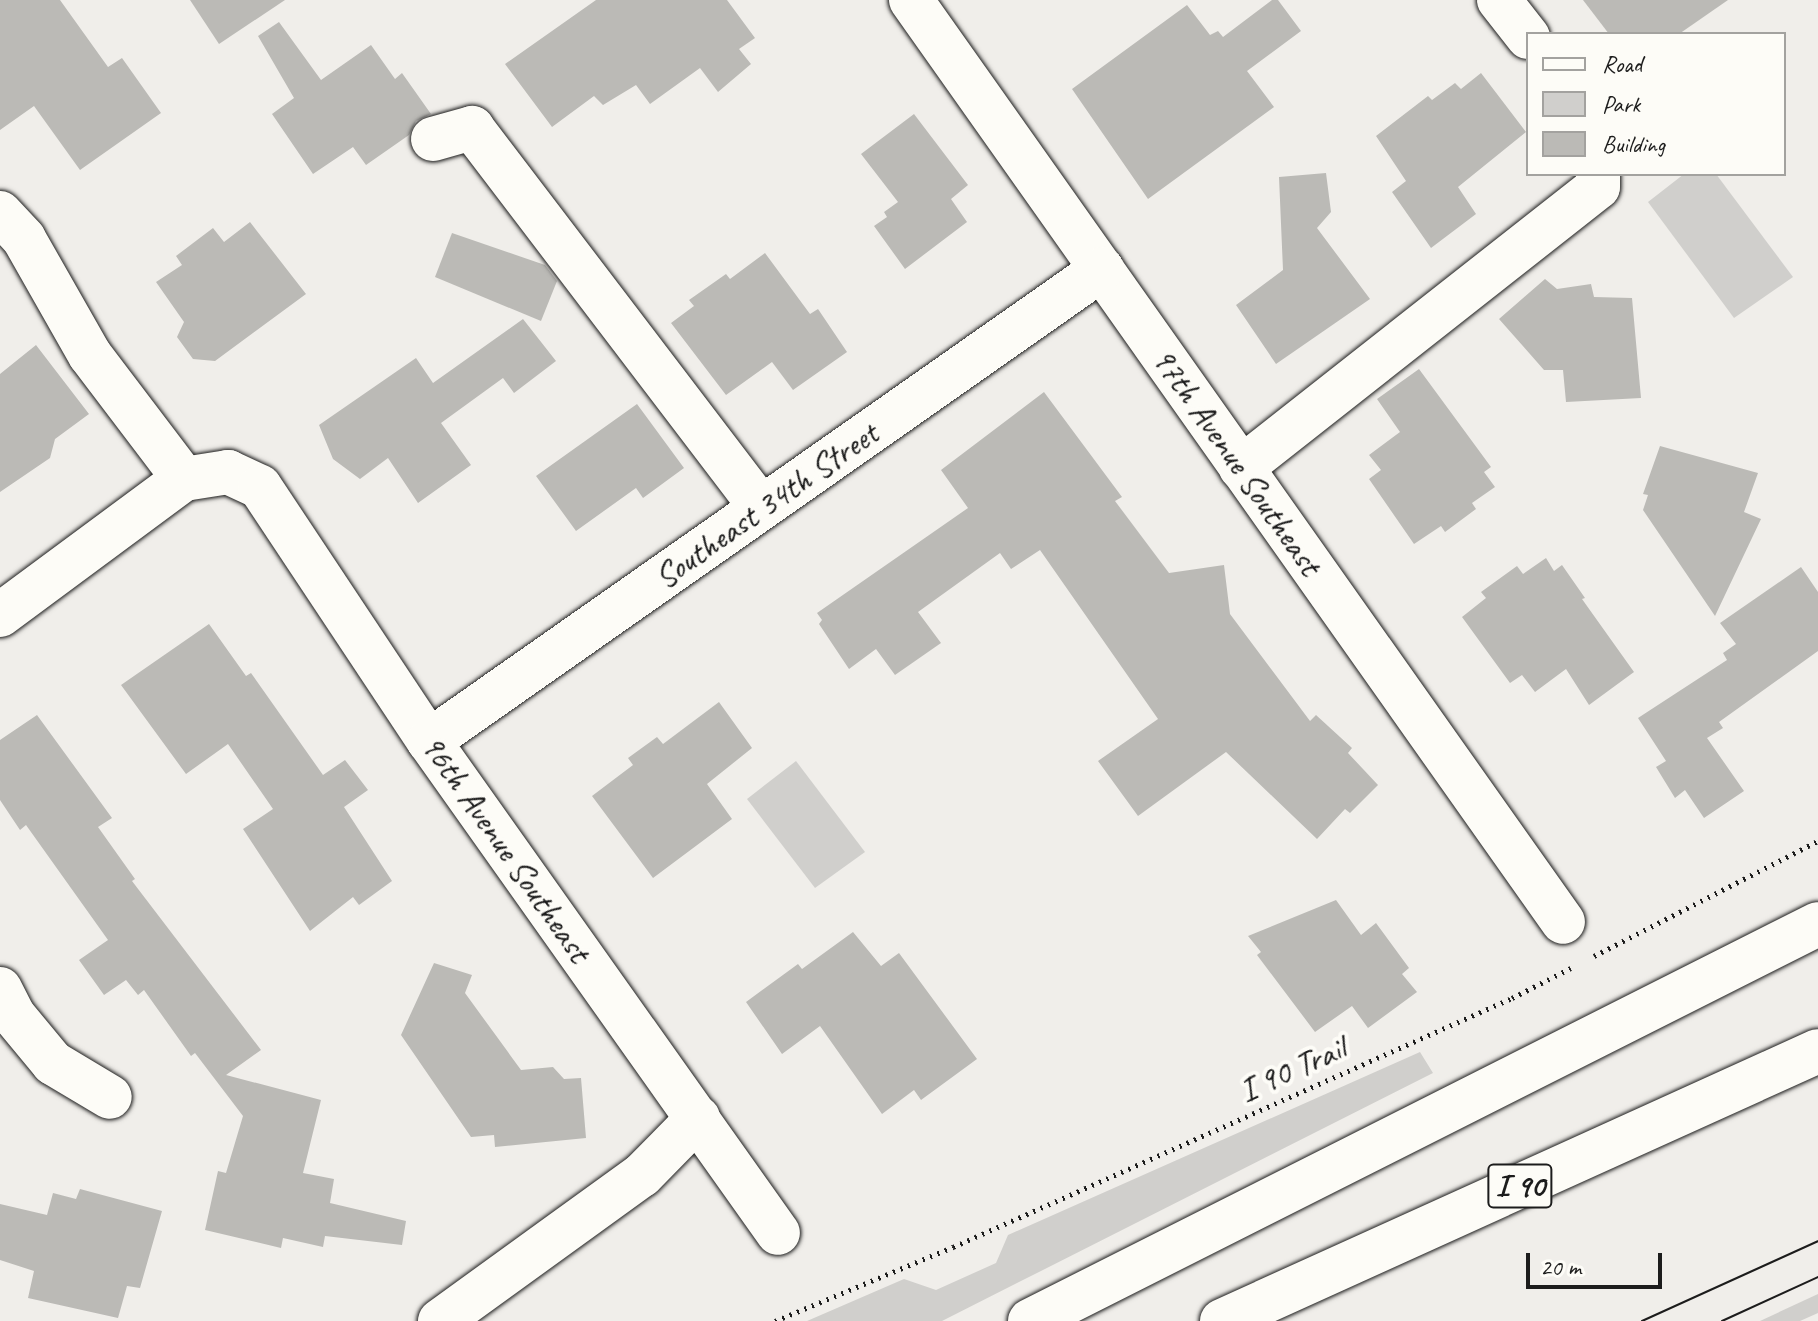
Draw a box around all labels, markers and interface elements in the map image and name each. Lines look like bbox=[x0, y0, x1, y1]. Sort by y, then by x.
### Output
legend bbox=[1526, 32, 1786, 176]
text: Road bbox=[1602, 49, 1642, 79]
text: Park bbox=[1602, 89, 1640, 119]
text: Building bbox=[1602, 129, 1665, 159]
street label: 97th Avenue Southeast bbox=[1143, 339, 1331, 583]
street label: Southeast 34th Street bbox=[646, 413, 886, 597]
street label: 96th Avenue Southeast bbox=[412, 726, 600, 970]
street label: I 90 Trail bbox=[1232, 1027, 1352, 1111]
road number: I 90 bbox=[1486, 1158, 1554, 1214]
scale bar bbox=[1530, 1237, 1666, 1287]
text: 20 m bbox=[1540, 1252, 1581, 1282]

